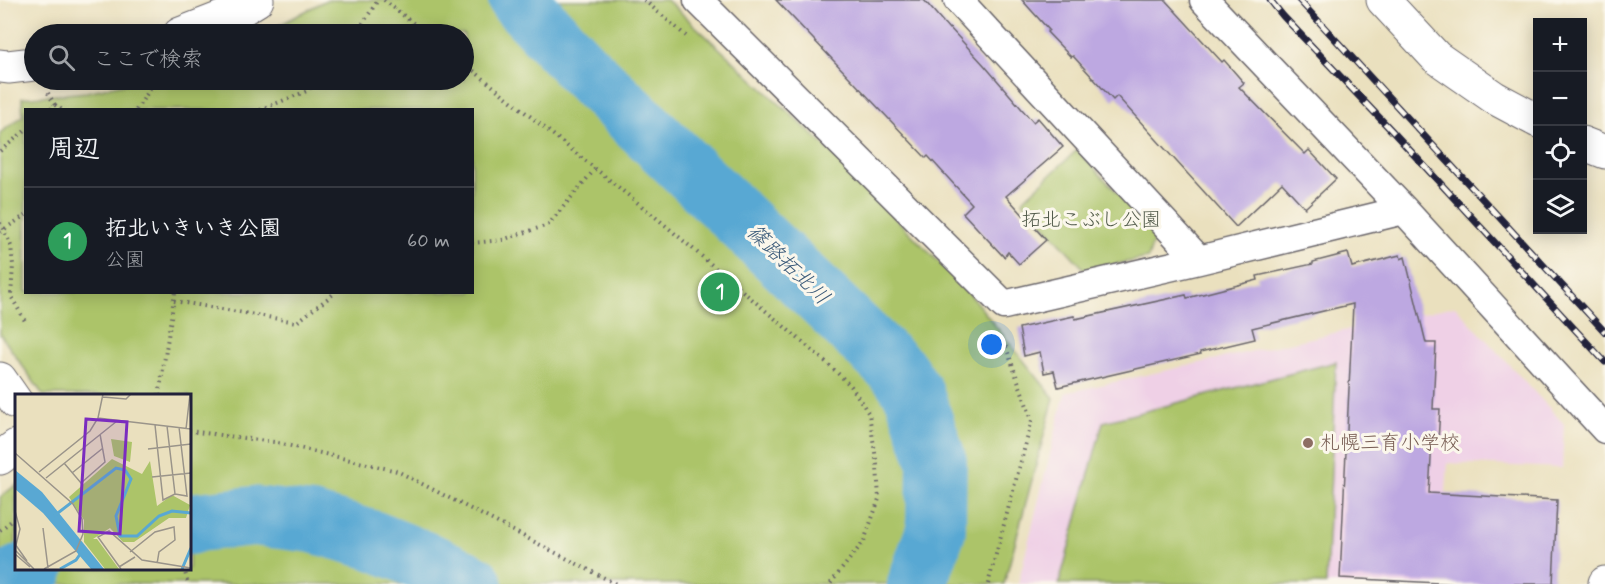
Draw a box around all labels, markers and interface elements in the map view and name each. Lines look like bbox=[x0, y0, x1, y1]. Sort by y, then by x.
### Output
map controls bbox=[1533, 18, 1587, 234]
button: + bbox=[1533, 18, 1587, 72]
search box bbox=[24, 24, 474, 90]
icon: search bbox=[45, 41, 78, 74]
text: ここで検索 bbox=[93, 46, 203, 74]
button: − bbox=[1533, 72, 1587, 126]
button: locate bbox=[1533, 126, 1587, 180]
text: 周辺 bbox=[48, 133, 100, 167]
button: layers bbox=[1533, 180, 1587, 234]
park label: 拓北こぶし公園 bbox=[1021, 207, 1161, 234]
text: 拓北いきいき公園 bbox=[105, 215, 281, 243]
water label: 篠路拓北川 bbox=[741, 218, 835, 312]
text: 1 bbox=[63, 228, 72, 255]
text: 60 m bbox=[407, 228, 450, 255]
text: 公園 bbox=[105, 247, 145, 274]
pin: 1 bbox=[700, 270, 740, 314]
your location bbox=[977, 330, 1006, 359]
inset map bbox=[15, 394, 190, 569]
place label: 札幌三育小学校 bbox=[1320, 430, 1460, 457]
marker: 札幌三育小学校 bbox=[1301, 436, 1315, 450]

